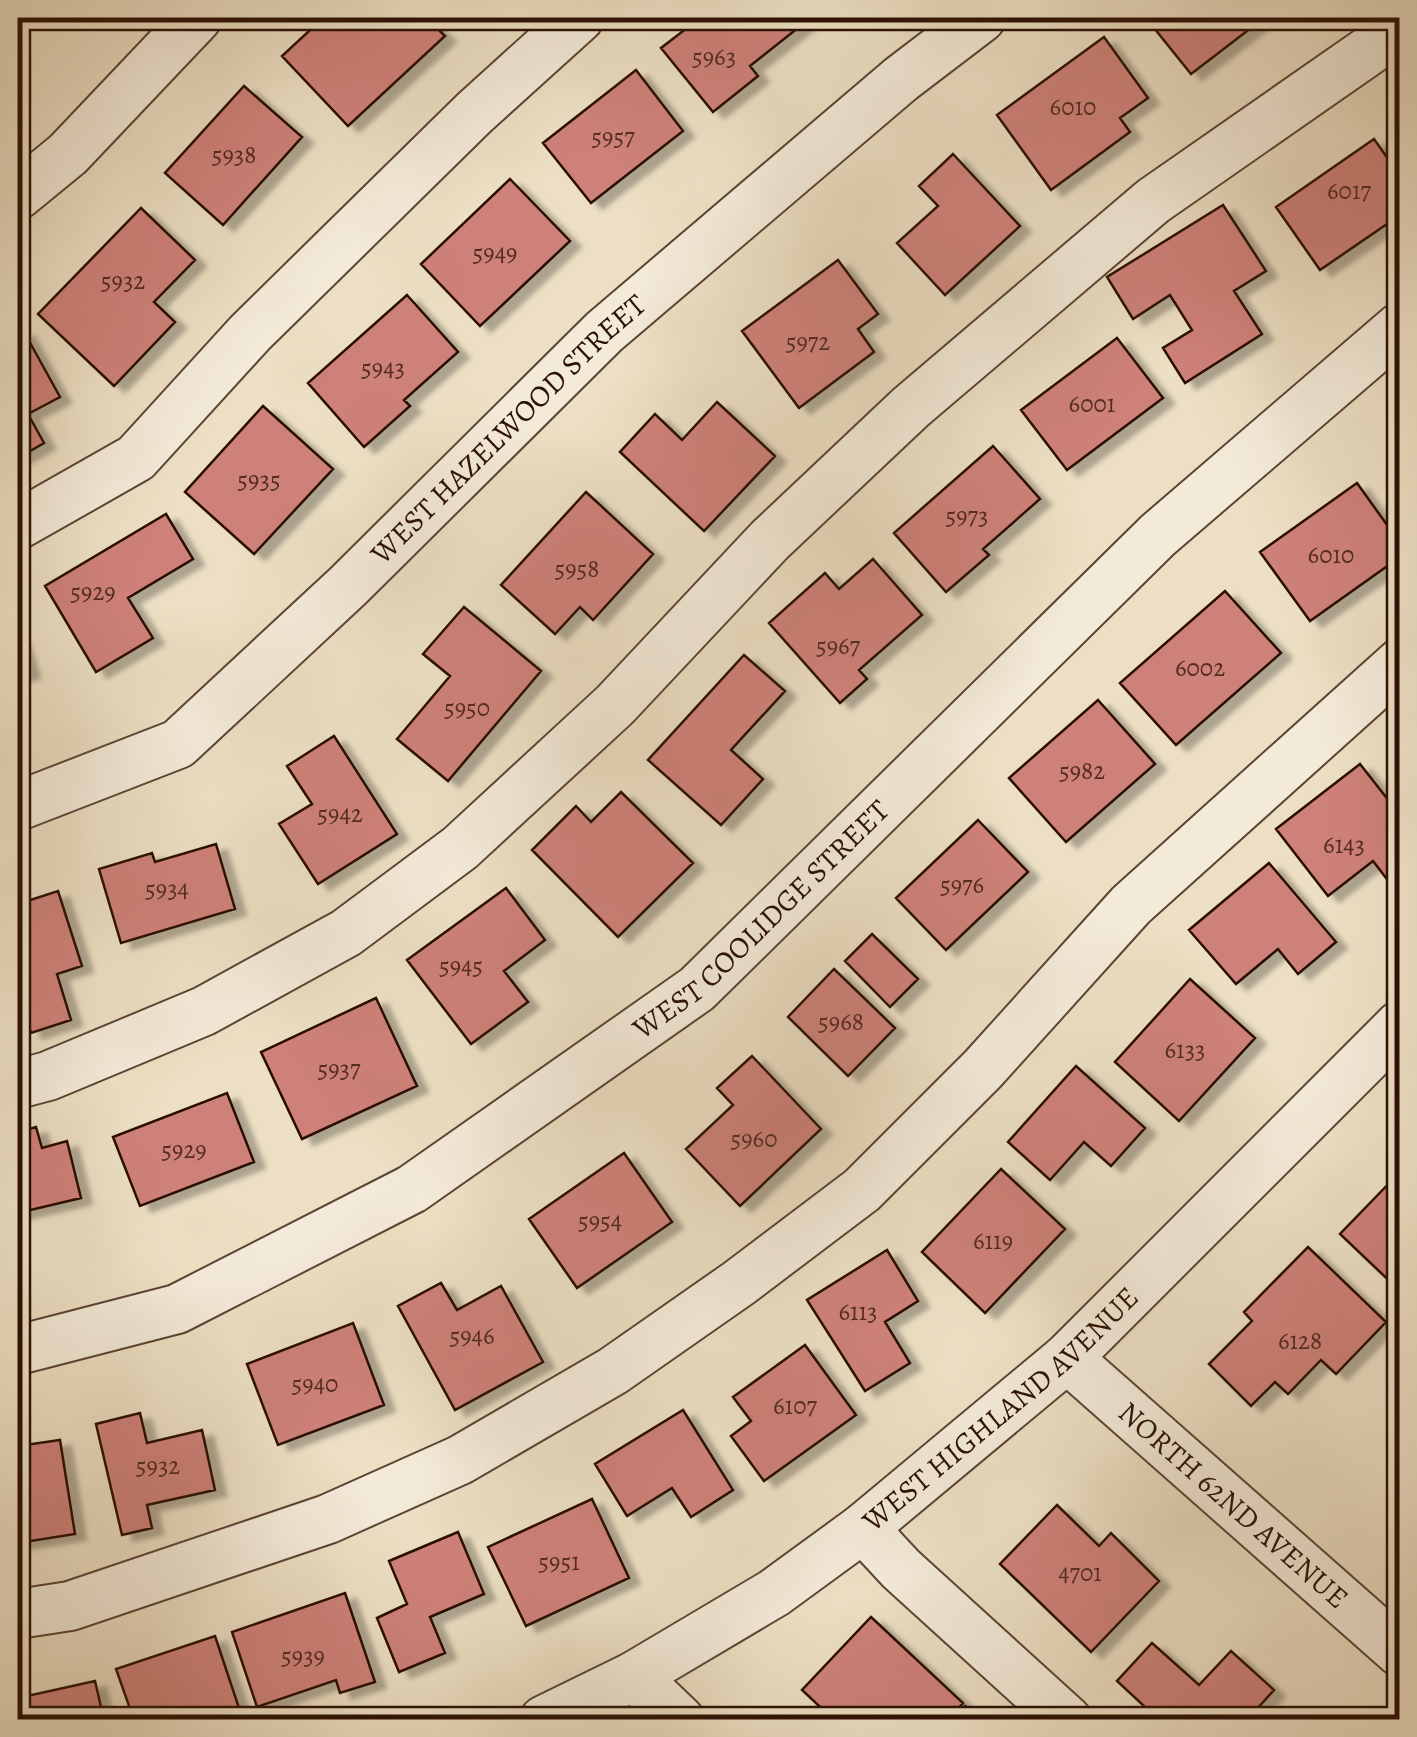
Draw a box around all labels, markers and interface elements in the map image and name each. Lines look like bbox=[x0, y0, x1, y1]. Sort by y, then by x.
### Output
house number: 5963 bbox=[692, 40, 736, 74]
house number: 6010 bbox=[1050, 90, 1096, 124]
house number: 5957 bbox=[591, 120, 635, 154]
house number: 5938 bbox=[212, 138, 256, 172]
house number: 6017 bbox=[1327, 174, 1371, 208]
house number: 5949 bbox=[473, 236, 517, 270]
house number: 5932 bbox=[101, 264, 145, 298]
street label: WEST HAZELWOOD STREET bbox=[361, 285, 655, 573]
house number: 5972 bbox=[786, 325, 830, 359]
house number: 5943 bbox=[361, 351, 405, 385]
house number: 6001 bbox=[1069, 387, 1115, 421]
house number: 5935 bbox=[237, 463, 281, 497]
house number: 5973 bbox=[945, 499, 989, 533]
house number: 6010 bbox=[1308, 538, 1354, 572]
house number: 5958 bbox=[554, 552, 600, 586]
house number: 5929 bbox=[70, 575, 116, 609]
house number: 5967 bbox=[816, 629, 861, 663]
house number: 6002 bbox=[1175, 651, 1225, 685]
house number: 5950 bbox=[444, 691, 490, 725]
house number: 5982 bbox=[1059, 754, 1105, 788]
street label: WEST COOLIDGE STREET bbox=[624, 790, 898, 1049]
house number: 5942 bbox=[317, 797, 363, 831]
house number: 6143 bbox=[1323, 828, 1365, 862]
house number: 5976 bbox=[940, 868, 984, 902]
house number: 5934 bbox=[145, 872, 189, 906]
house number: 5945 bbox=[439, 949, 483, 983]
house number: 5968 bbox=[818, 1005, 864, 1039]
house number: 6133 bbox=[1165, 1033, 1205, 1067]
house number: 5937 bbox=[317, 1052, 361, 1086]
house number: 5960 bbox=[730, 1122, 778, 1156]
house number: 5929 bbox=[161, 1133, 207, 1167]
house number: 5954 bbox=[578, 1204, 622, 1238]
house number: 6119 bbox=[973, 1224, 1013, 1258]
street label: WEST HIGHLAND AVENUE bbox=[853, 1278, 1147, 1541]
house number: 6113 bbox=[838, 1295, 878, 1329]
house number: 5946 bbox=[449, 1319, 495, 1353]
house number: 6128 bbox=[1278, 1324, 1322, 1358]
house number: 5940 bbox=[292, 1367, 338, 1401]
house number: 6107 bbox=[773, 1389, 817, 1423]
street label: NORTH 62ND AVENUE bbox=[1110, 1392, 1357, 1617]
house number: 5932 bbox=[136, 1449, 180, 1483]
house number: 5951 bbox=[538, 1545, 580, 1579]
house number: 4701 bbox=[1058, 1556, 1102, 1590]
house number: 5939 bbox=[281, 1639, 325, 1673]

